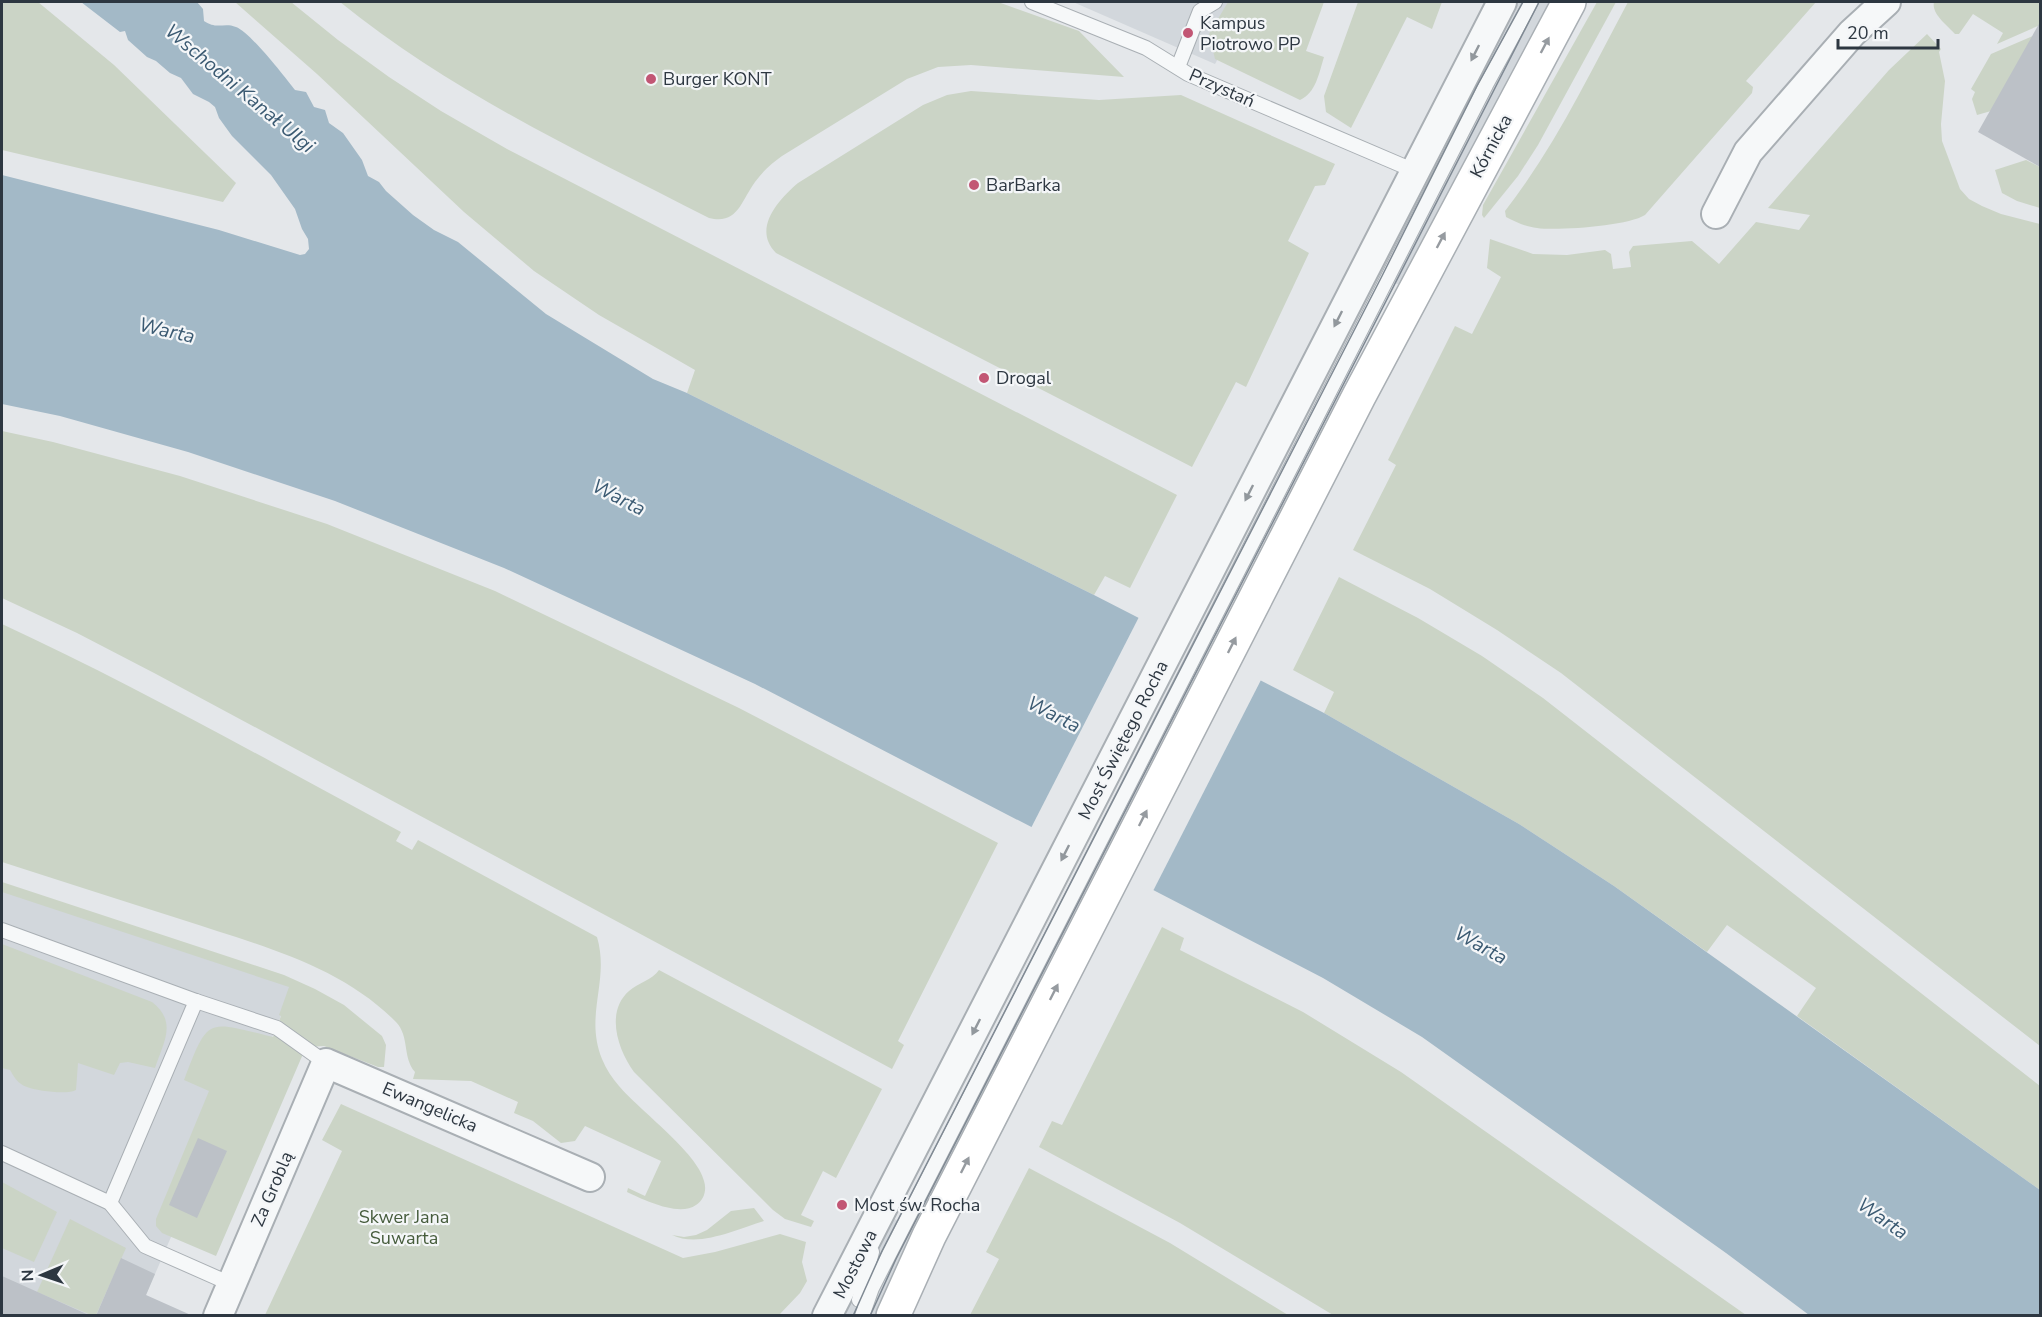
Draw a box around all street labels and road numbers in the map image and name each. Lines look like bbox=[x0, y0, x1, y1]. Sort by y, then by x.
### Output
street label: Przystań bbox=[1185, 63, 1259, 113]
street label: Kórnicka bbox=[1464, 110, 1518, 182]
street label: Most Świętego Rocha bbox=[1072, 656, 1174, 824]
street label: Ewangelicka bbox=[379, 1076, 481, 1138]
street label: Za Groblą bbox=[245, 1148, 299, 1230]
street label: Mostowa bbox=[827, 1225, 883, 1303]

